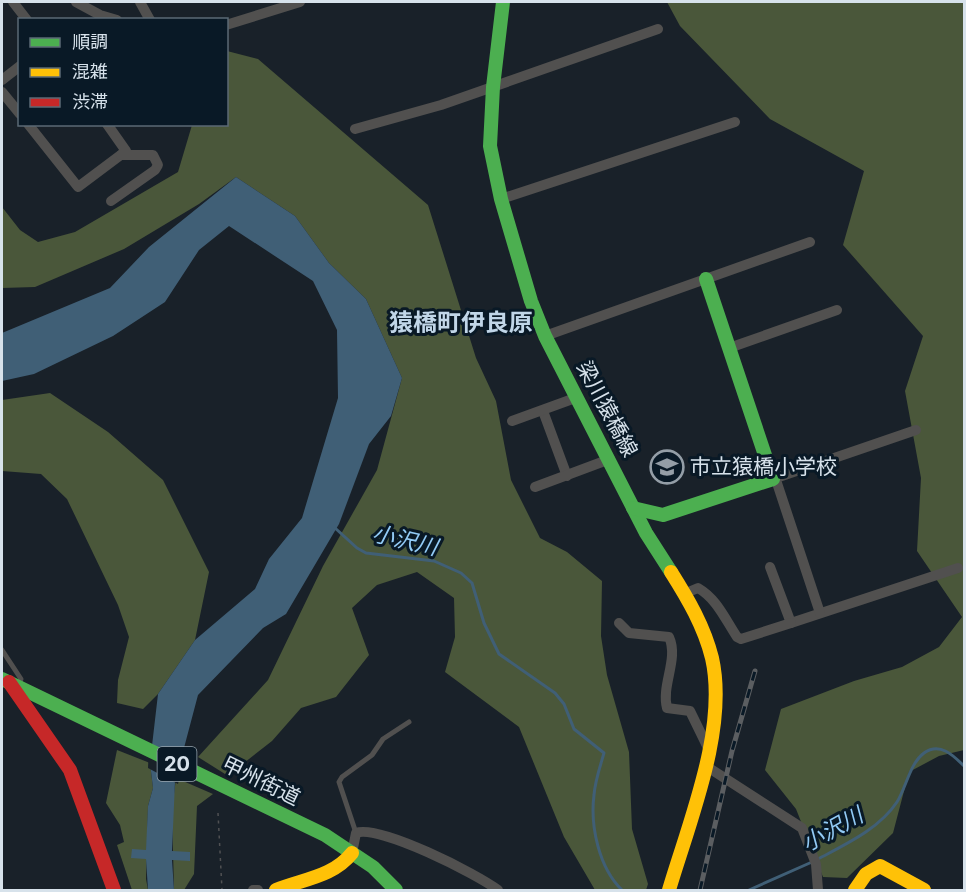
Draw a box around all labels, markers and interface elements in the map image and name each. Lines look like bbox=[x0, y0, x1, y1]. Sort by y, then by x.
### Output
legend bbox=[18, 18, 228, 126]
text: 順調 bbox=[72, 31, 108, 52]
text: 混雑 bbox=[72, 61, 108, 82]
text: 渋滞 bbox=[72, 91, 108, 112]
district label: 猿橋町伊良原 bbox=[389, 308, 533, 337]
street label: 梁川猿橋線 bbox=[572, 357, 643, 461]
school or university icon: 市立猿橋小学校 bbox=[649, 449, 685, 485]
place label: 市立猿橋小学校 bbox=[690, 454, 837, 479]
water label: 小沢川 bbox=[370, 520, 442, 561]
road number: 20 bbox=[158, 747, 196, 781]
street label: 甲州街道 bbox=[218, 751, 304, 810]
water label: 小沢川 bbox=[797, 801, 869, 856]

